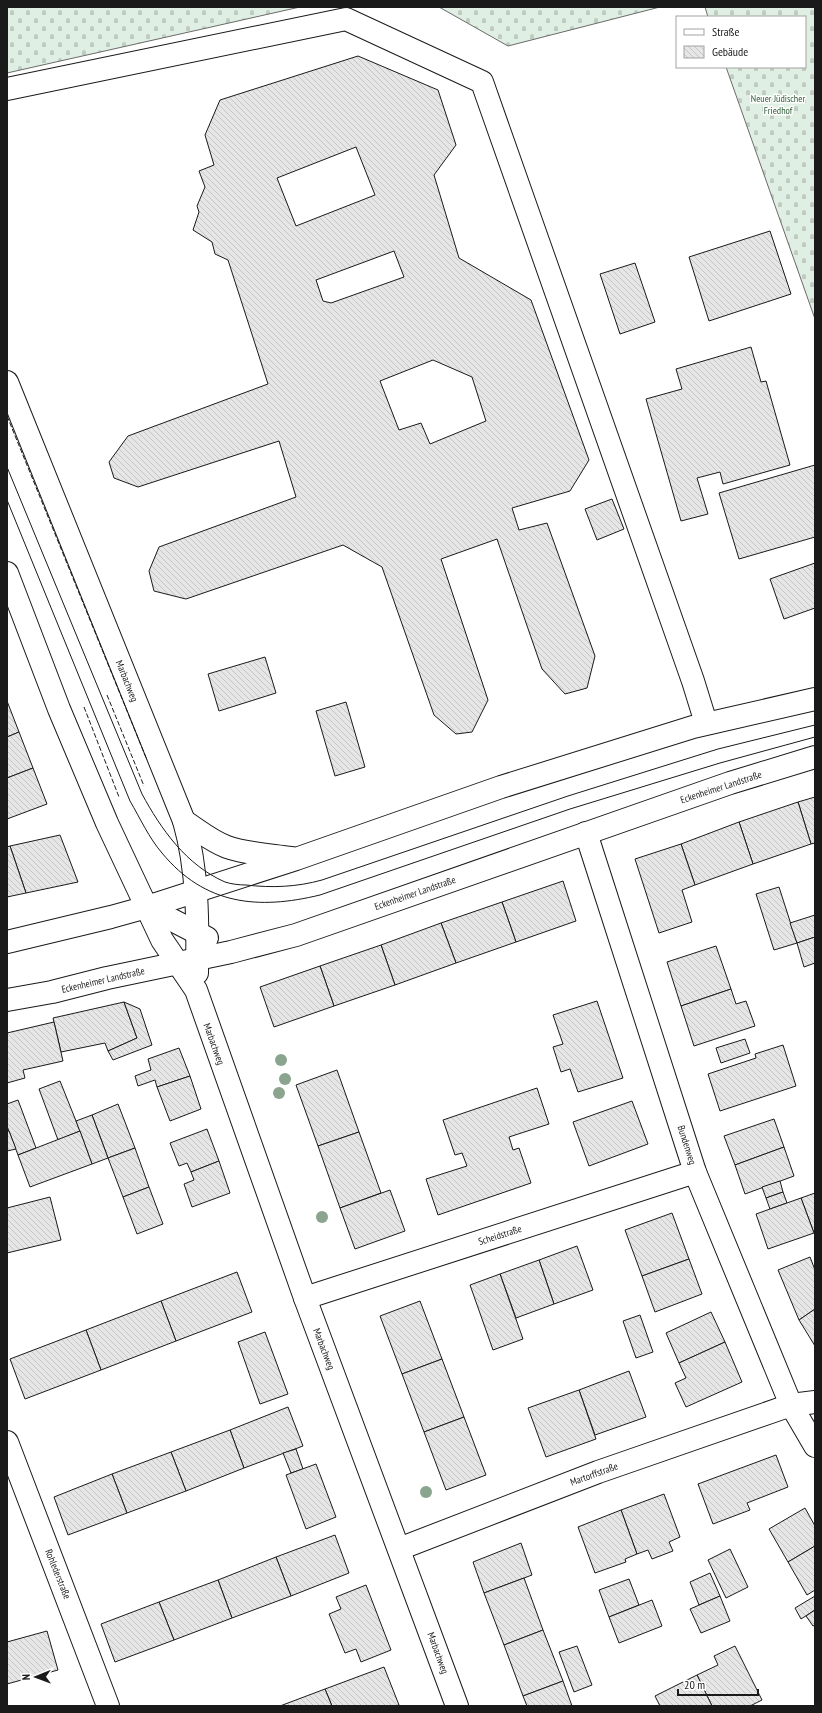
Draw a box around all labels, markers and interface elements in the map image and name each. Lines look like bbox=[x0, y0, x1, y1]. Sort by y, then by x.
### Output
legend bbox=[676, 16, 806, 68]
text: Straße bbox=[712, 24, 739, 39]
text: Gebäude bbox=[712, 44, 748, 59]
park label: Neuer Jüdischer Friedhof bbox=[751, 92, 805, 117]
street label: Marbachweg bbox=[113, 658, 141, 704]
street label: Eckenheimer Landstraße bbox=[679, 768, 763, 806]
street label: Eckenheimer Landstraße bbox=[373, 873, 457, 913]
street label: Eckenheimer Landstraße bbox=[60, 964, 146, 996]
street label: Marbachweg bbox=[200, 1021, 228, 1067]
street label: Bundenweg bbox=[675, 1124, 699, 1166]
street label: Scheidstraße bbox=[477, 1222, 523, 1248]
street label: Marbachweg bbox=[310, 1326, 338, 1372]
street label: Martorffstraße bbox=[568, 1459, 620, 1489]
street label: Rohlederstraße bbox=[42, 1547, 74, 1601]
street label: Marbachweg bbox=[424, 1630, 452, 1676]
north arrow bbox=[16, 1657, 56, 1697]
scale bar bbox=[678, 1671, 758, 1697]
text: N bbox=[19, 1674, 33, 1680]
text: 20 m bbox=[684, 1677, 705, 1692]

